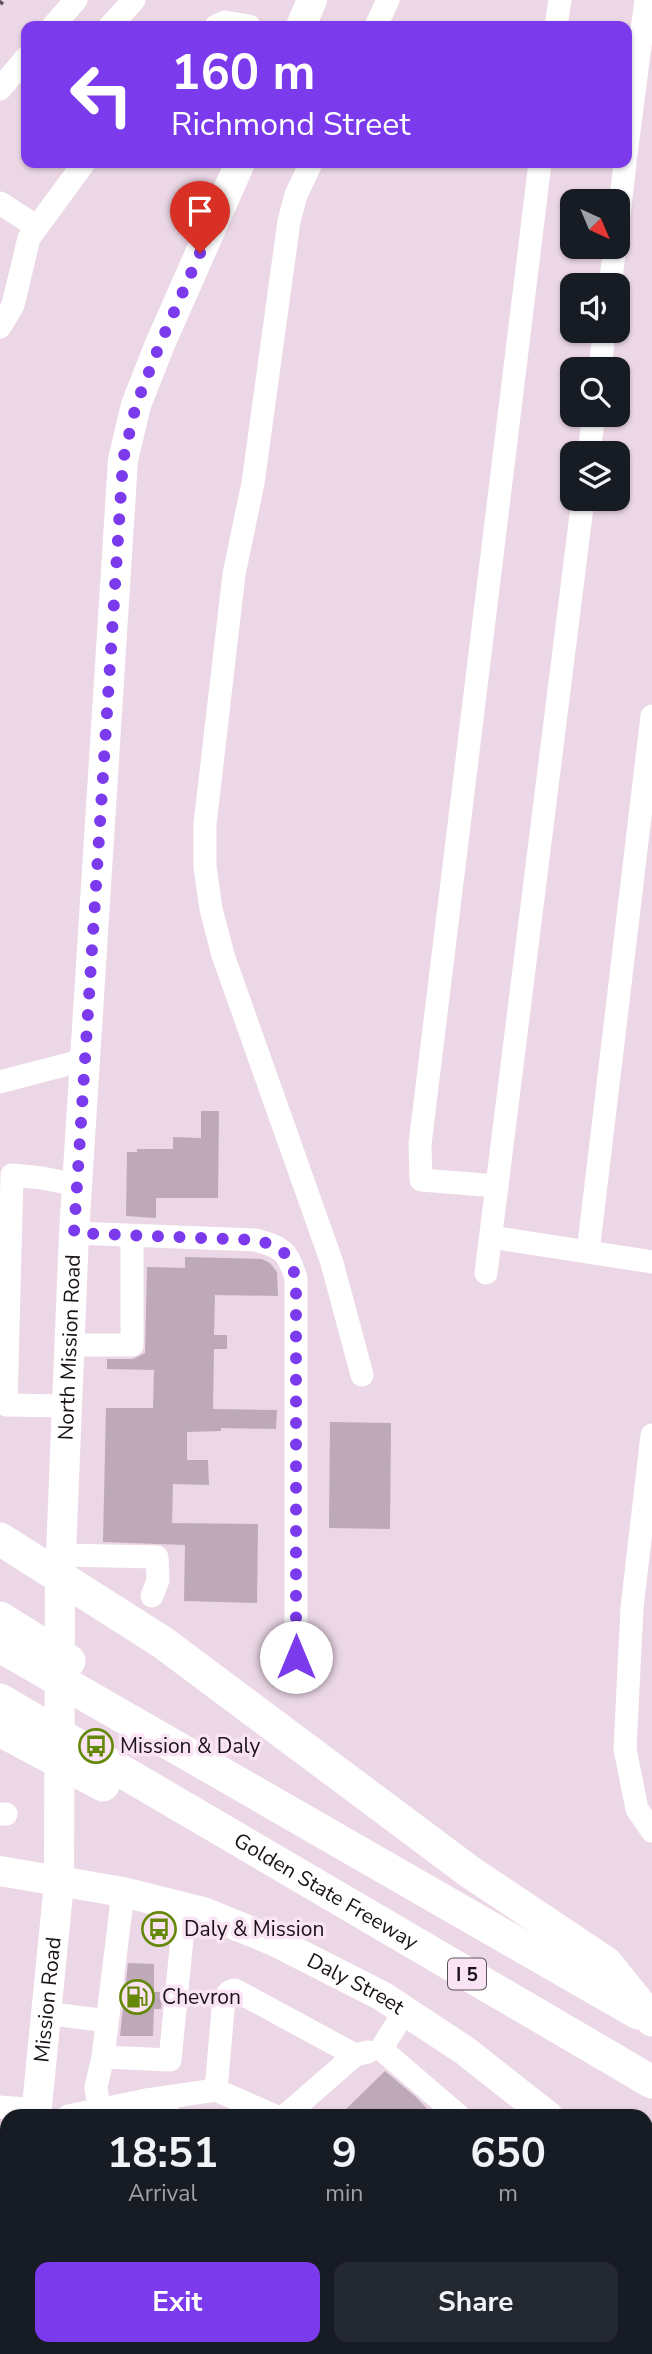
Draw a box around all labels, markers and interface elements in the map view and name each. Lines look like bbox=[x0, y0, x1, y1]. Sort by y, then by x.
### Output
text: 160 m bbox=[171, 39, 315, 106]
icon: left bbox=[56, 49, 147, 140]
text: Richmond Street bbox=[171, 103, 410, 146]
pin bbox=[170, 181, 230, 253]
north arrow bbox=[560, 189, 630, 259]
map controls bbox=[560, 189, 630, 511]
icon: arrive bbox=[181, 192, 219, 230]
button: sound bbox=[560, 273, 630, 343]
button: search bbox=[560, 357, 630, 427]
button: layers bbox=[560, 441, 630, 511]
street label: North Mission Road bbox=[52, 1254, 87, 1441]
position arrow bbox=[259, 1620, 333, 1694]
bus stop icon: Mission & Daly bbox=[77, 1727, 115, 1765]
place label: Mission & Daly bbox=[120, 1732, 261, 1760]
street label: Golden State Freeway bbox=[229, 1826, 424, 1956]
bus stop icon: Daly & Mission bbox=[140, 1910, 178, 1948]
place label: Daly & Mission bbox=[184, 1915, 324, 1943]
street label: Mission Road bbox=[27, 1936, 68, 2064]
street label: Daly Street bbox=[302, 1946, 410, 2021]
road number: I 5 bbox=[448, 1958, 486, 1990]
fuel station icon: Chevron bbox=[118, 1978, 156, 2016]
place label: Chevron bbox=[162, 1983, 241, 2011]
text: 18:51 bbox=[107, 2125, 218, 2182]
text: 9 bbox=[332, 2125, 357, 2182]
text: 650 bbox=[470, 2125, 546, 2182]
text: Arrival bbox=[128, 2178, 197, 2209]
text: min bbox=[325, 2178, 363, 2209]
text: m bbox=[498, 2178, 518, 2209]
button: Exit bbox=[35, 2262, 320, 2342]
button: Share bbox=[334, 2262, 618, 2342]

